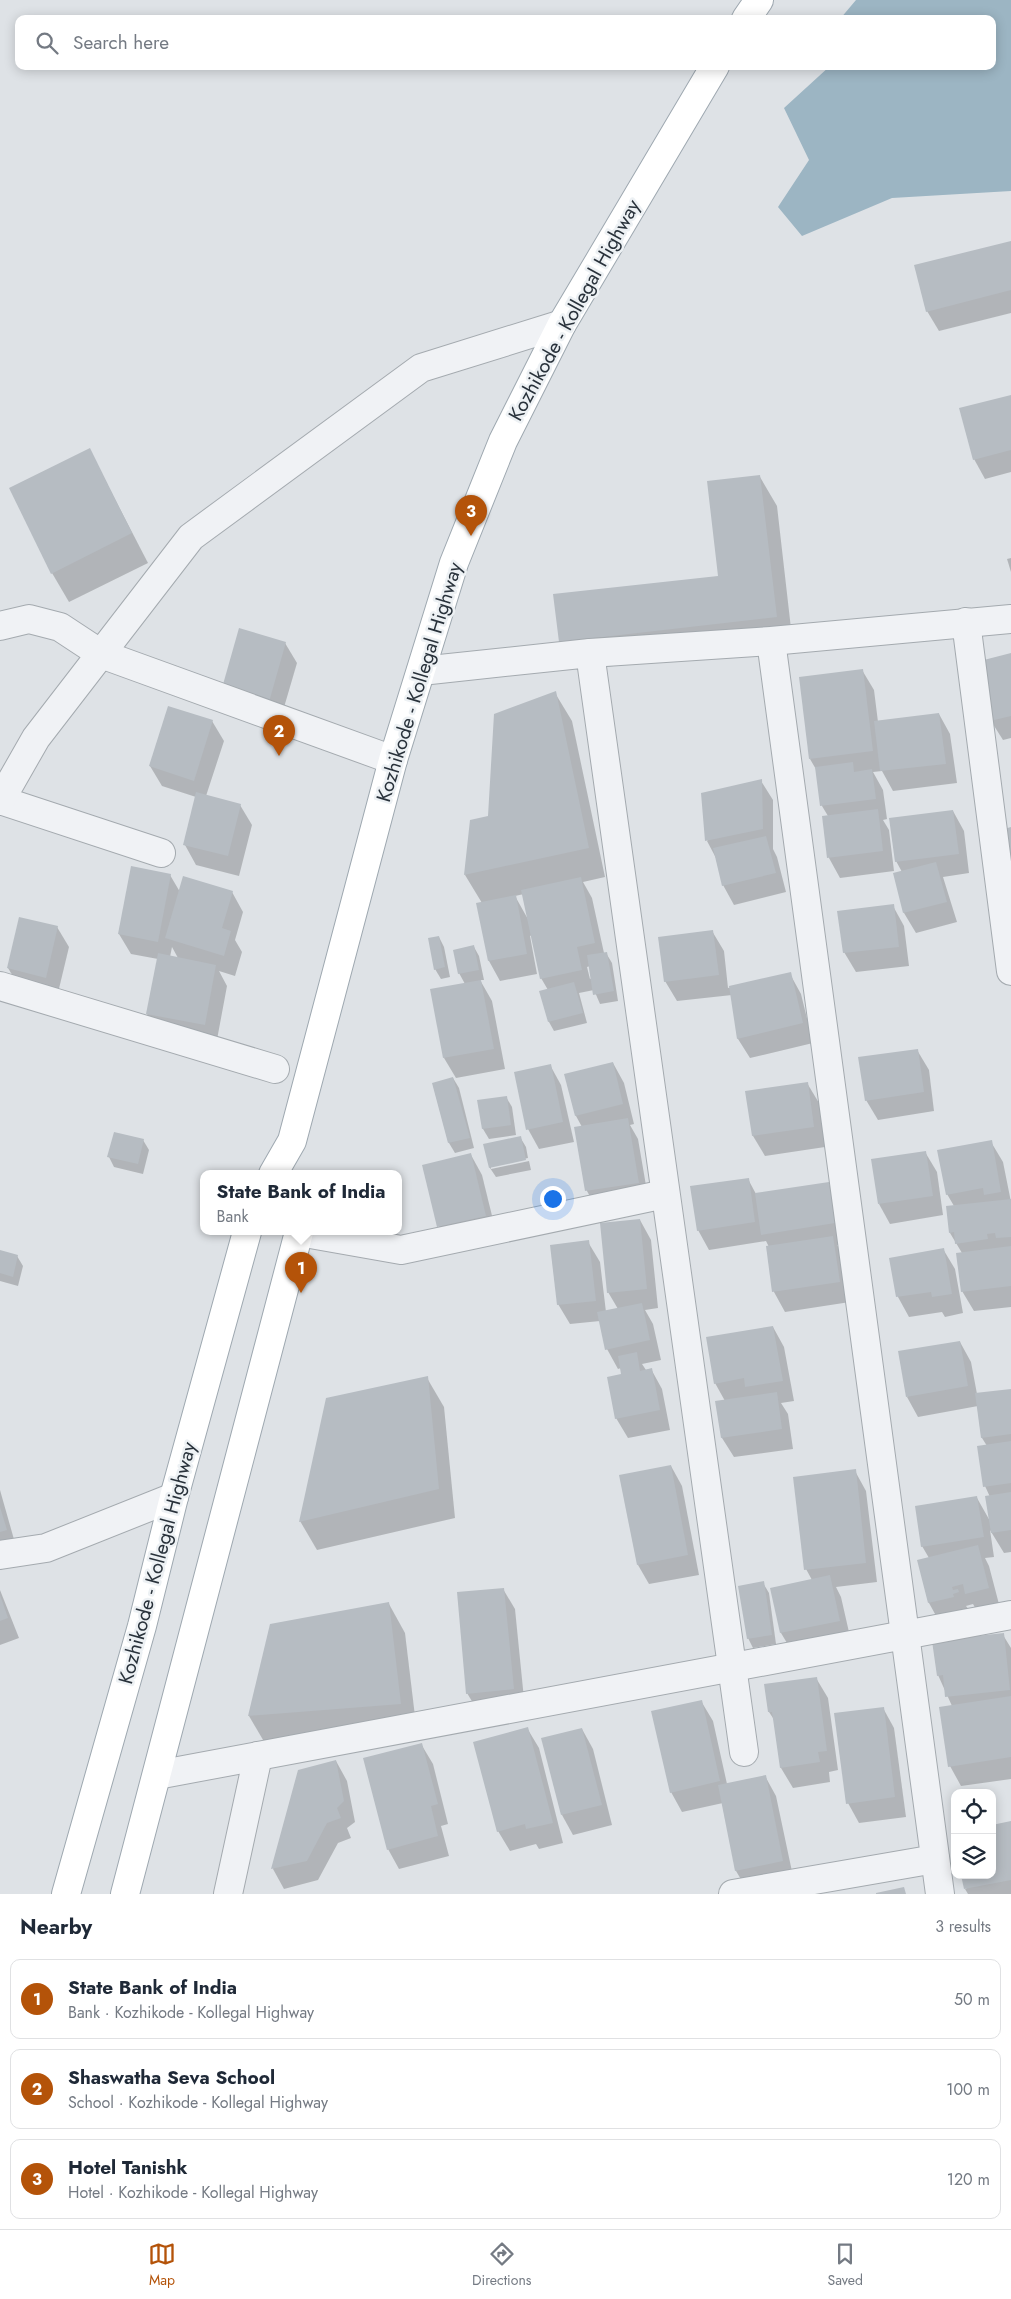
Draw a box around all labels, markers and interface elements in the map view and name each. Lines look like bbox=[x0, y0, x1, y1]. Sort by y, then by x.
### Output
search box bbox=[15, 15, 996, 70]
icon: search bbox=[33, 29, 61, 57]
text: Search here bbox=[73, 29, 169, 56]
street label: Kozhikode - Kollegal Highway bbox=[501, 194, 648, 426]
pin: 3 bbox=[455, 495, 487, 536]
street label: Kozhikode - Kollegal Highway bbox=[369, 558, 470, 806]
pin: 2 bbox=[263, 715, 295, 756]
popup bbox=[200, 1170, 402, 1235]
text: State Bank of India bbox=[217, 1178, 385, 1205]
your location bbox=[540, 1186, 566, 1212]
text: Bank bbox=[217, 1205, 249, 1228]
pin: 1 bbox=[285, 1252, 317, 1293]
street label: Kozhikode - Kollegal Highway bbox=[111, 1439, 204, 1687]
map controls bbox=[951, 1789, 996, 1879]
button: locate bbox=[951, 1789, 996, 1834]
button: layers bbox=[951, 1834, 996, 1879]
text: Nearby bbox=[20, 1912, 92, 1942]
text: 3 results bbox=[935, 1915, 991, 1938]
text: State Bank of India bbox=[68, 1974, 237, 2001]
text: 1 bbox=[33, 1988, 41, 2011]
text: 50 m bbox=[954, 1988, 990, 2011]
text: Bank · Kozhikode - Kollegal Highway bbox=[68, 2001, 314, 2024]
text: Shaswatha Seva School bbox=[68, 2064, 275, 2091]
text: 2 bbox=[32, 2078, 42, 2101]
text: 100 m bbox=[946, 2078, 990, 2101]
text: School · Kozhikode - Kollegal Highway bbox=[68, 2091, 328, 2114]
text: Hotel Tanishk bbox=[68, 2154, 188, 2181]
text: 3 bbox=[32, 2168, 42, 2191]
text: 120 m bbox=[947, 2168, 990, 2191]
text: Hotel · Kozhikode - Kollegal Highway bbox=[68, 2181, 318, 2204]
tab: Map bbox=[148, 2240, 176, 2290]
tab: Directions bbox=[472, 2240, 531, 2290]
tab: Saved bbox=[827, 2240, 863, 2290]

